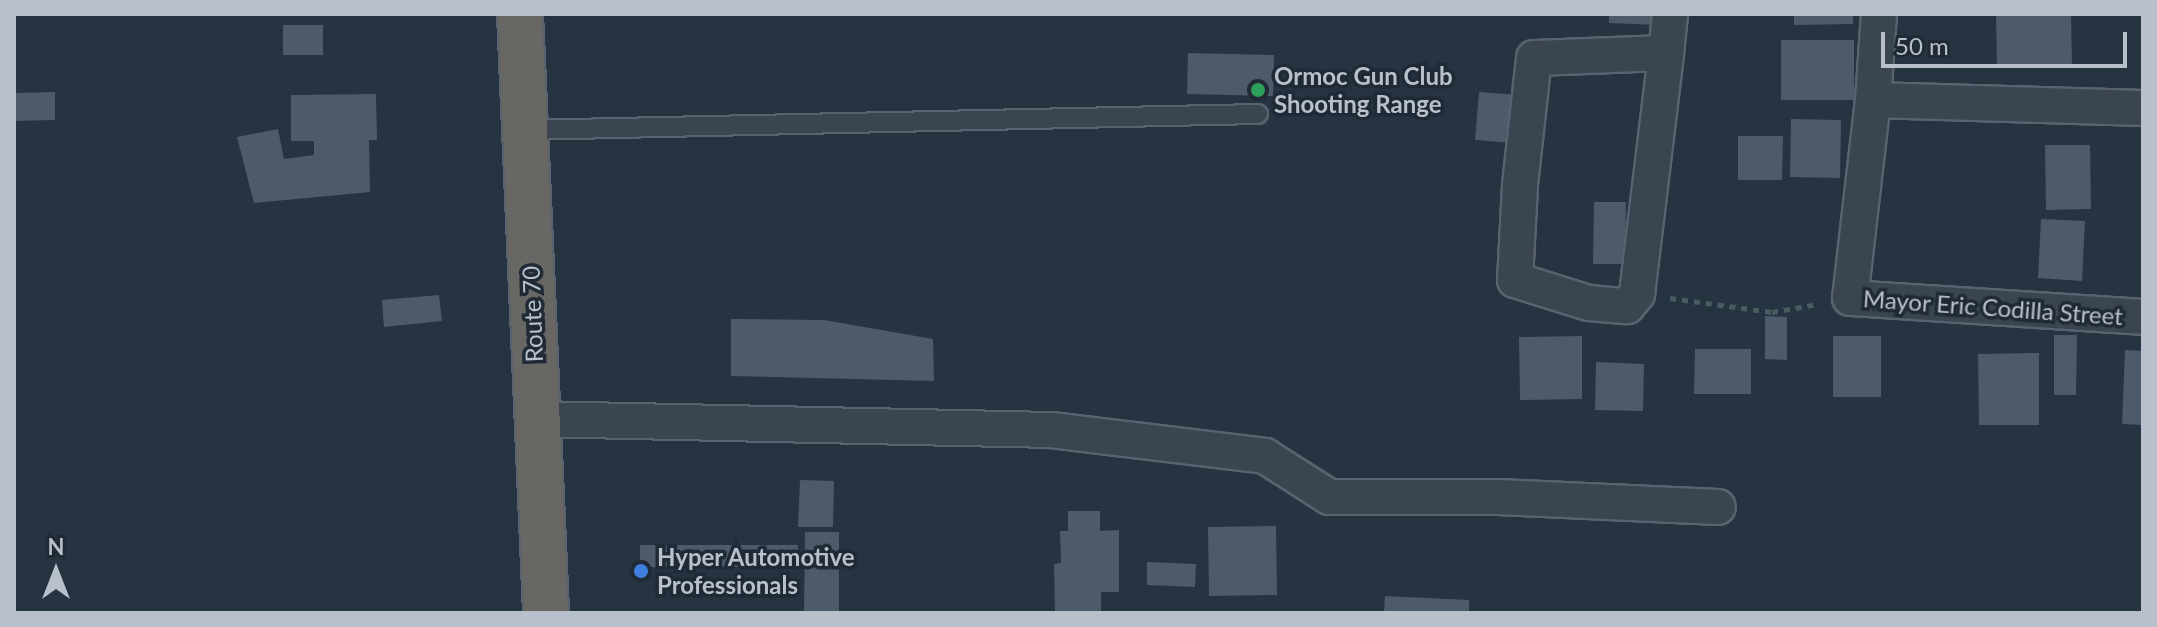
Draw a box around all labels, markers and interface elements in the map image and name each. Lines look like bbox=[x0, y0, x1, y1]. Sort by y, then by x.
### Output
scale bar bbox=[1885, 16, 2131, 66]
text: 50 m bbox=[1895, 31, 1949, 60]
place label: Ormoc Gun Club Shooting Range bbox=[1274, 62, 1453, 118]
marker: Ormoc Gun Club Shooting Range bbox=[1249, 81, 1267, 99]
street label: Route 70 bbox=[516, 265, 548, 363]
street label: Mayor Eric Codilla Street bbox=[1862, 284, 2124, 330]
north arrow bbox=[16, 531, 96, 611]
text: N bbox=[48, 533, 64, 560]
place label: Hyper Automotive Professionals bbox=[657, 543, 856, 599]
marker: Hyper Automotive Professionals bbox=[632, 562, 650, 580]

